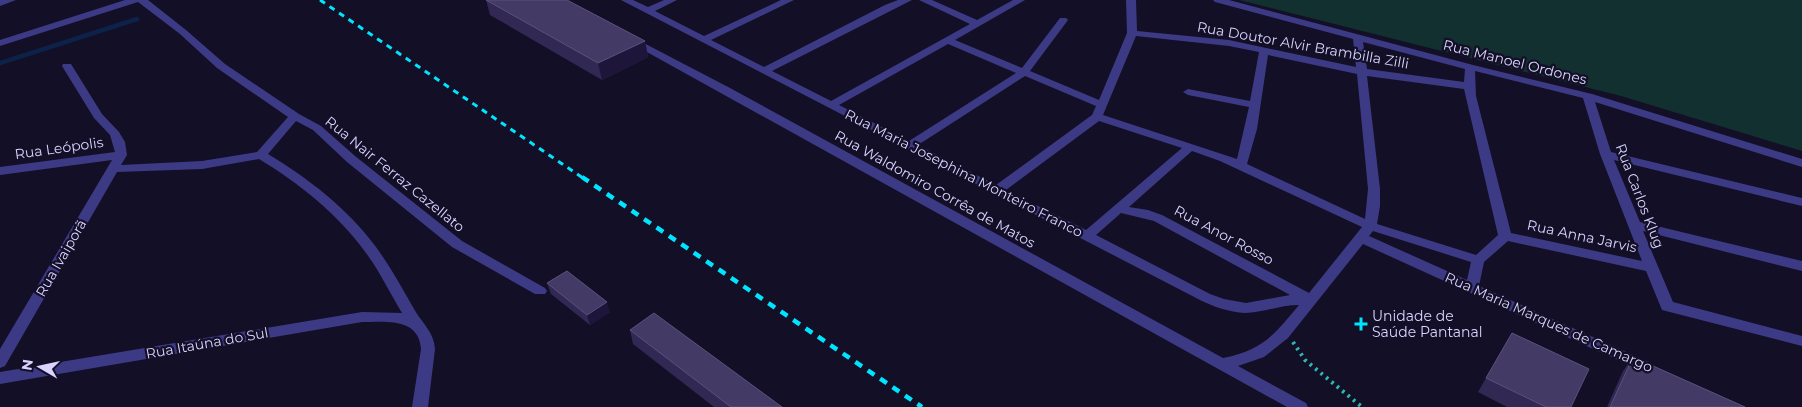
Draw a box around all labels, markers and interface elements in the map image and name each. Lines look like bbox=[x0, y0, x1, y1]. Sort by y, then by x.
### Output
street label: Rua Doutor Alvir Brambilla Zilli bbox=[1196, 17, 1410, 73]
street label: Rua Manoel Ordones bbox=[1441, 35, 1589, 89]
street label: Rua Maria Josephina Monteiro Franco bbox=[842, 105, 1086, 241]
street label: Rua Nair Ferraz Cazellato bbox=[322, 112, 469, 236]
street label: Rua Waldomiro Corrêa de Matos bbox=[831, 126, 1039, 252]
street label: Rua Leópolis bbox=[13, 133, 105, 163]
street label: Rua Carlos Klug bbox=[1612, 141, 1668, 251]
street label: Rua Anor Rosso bbox=[1171, 201, 1277, 269]
street label: Rua Ivaiporã bbox=[32, 216, 90, 300]
street label: Rua Anna Jarvis bbox=[1526, 216, 1639, 256]
street label: Rua Maria Marques de Camargo bbox=[1442, 268, 1656, 376]
place label: Unidade de Saúde Pantanal bbox=[1372, 307, 1483, 341]
marker: Unidade de Saúde Pantanal bbox=[1354, 317, 1368, 331]
street label: Rua Itaúna do Sul bbox=[144, 323, 270, 363]
north arrow bbox=[15, 342, 65, 392]
text: N bbox=[17, 358, 37, 372]

